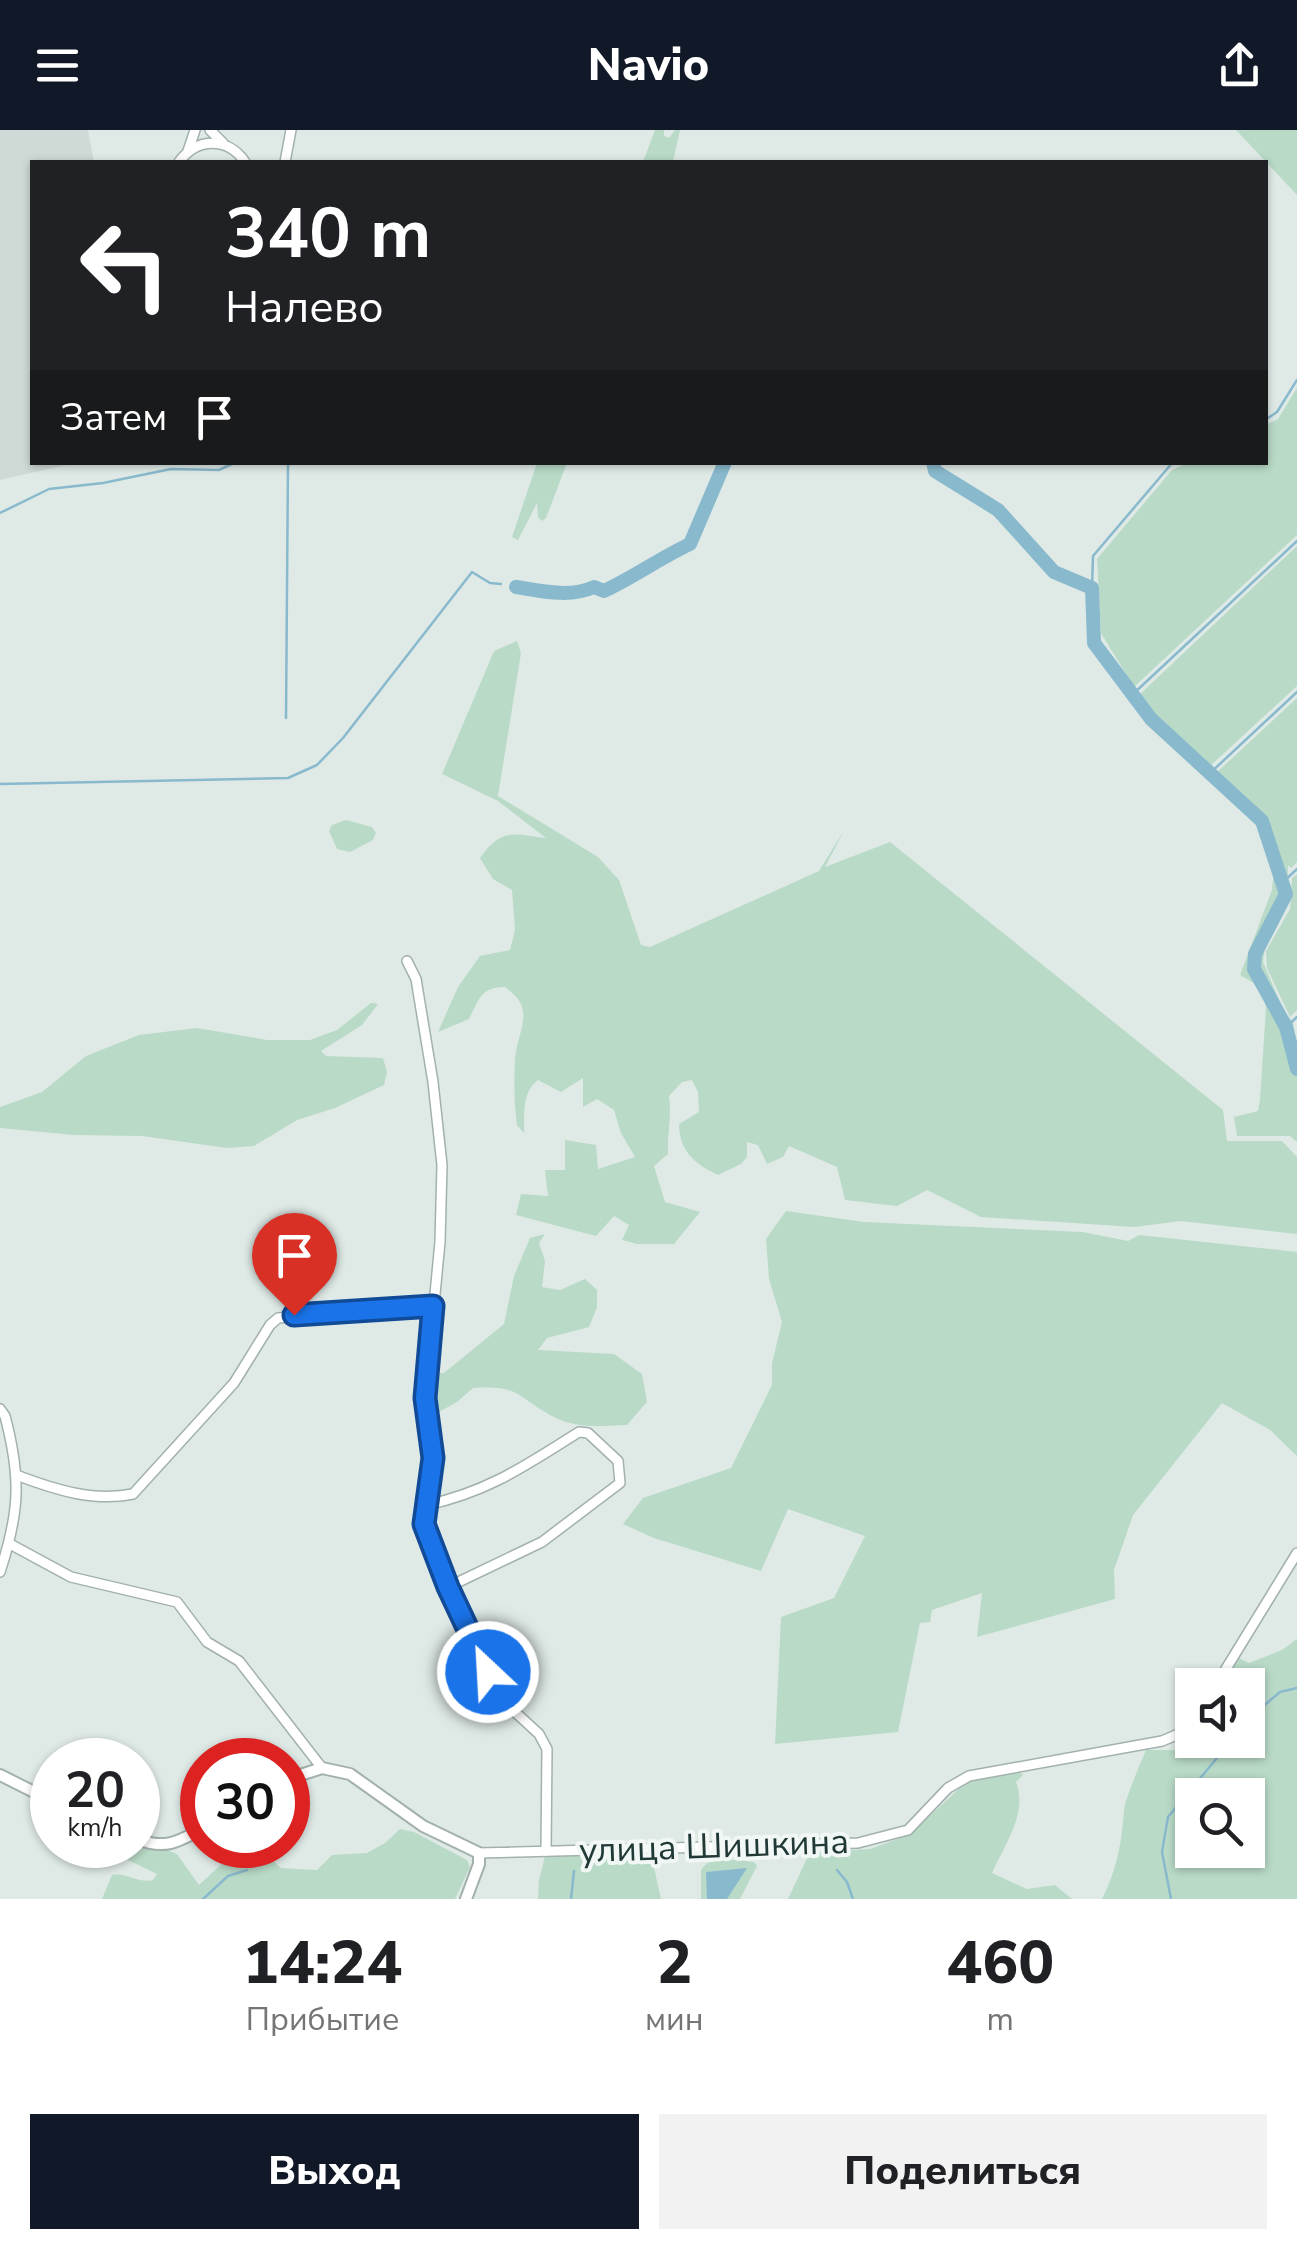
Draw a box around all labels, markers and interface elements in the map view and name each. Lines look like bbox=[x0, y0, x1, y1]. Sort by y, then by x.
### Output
text: Navio bbox=[588, 35, 709, 96]
icon: menu bbox=[30, 38, 85, 93]
icon: share bbox=[1212, 38, 1267, 93]
text: 340 m bbox=[225, 186, 431, 282]
icon: left bbox=[60, 200, 190, 330]
text: Налево bbox=[225, 277, 384, 338]
icon: arrive bbox=[187, 390, 242, 445]
text: Затем bbox=[60, 392, 167, 443]
pin bbox=[252, 1213, 337, 1316]
icon: arrive bbox=[267, 1228, 322, 1283]
position arrow bbox=[436, 1620, 540, 1724]
map controls bbox=[1175, 1668, 1265, 1868]
button: sound bbox=[1175, 1668, 1265, 1758]
speed limit sign: 30 bbox=[180, 1738, 310, 1868]
text: 20 bbox=[65, 1756, 125, 1825]
button: search bbox=[1175, 1778, 1265, 1868]
text: km/h bbox=[67, 1811, 123, 1845]
street label: улица Шишкина bbox=[578, 1818, 850, 1874]
text: 14:24 bbox=[243, 1922, 402, 2004]
text: 2 bbox=[656, 1922, 692, 2004]
text: 460 bbox=[946, 1922, 1054, 2004]
text: Прибытие bbox=[246, 1998, 399, 2041]
text: мин bbox=[645, 1998, 704, 2041]
text: m bbox=[987, 1998, 1014, 2041]
button: Выход bbox=[30, 2114, 639, 2229]
button: Поделиться bbox=[659, 2114, 1267, 2229]

